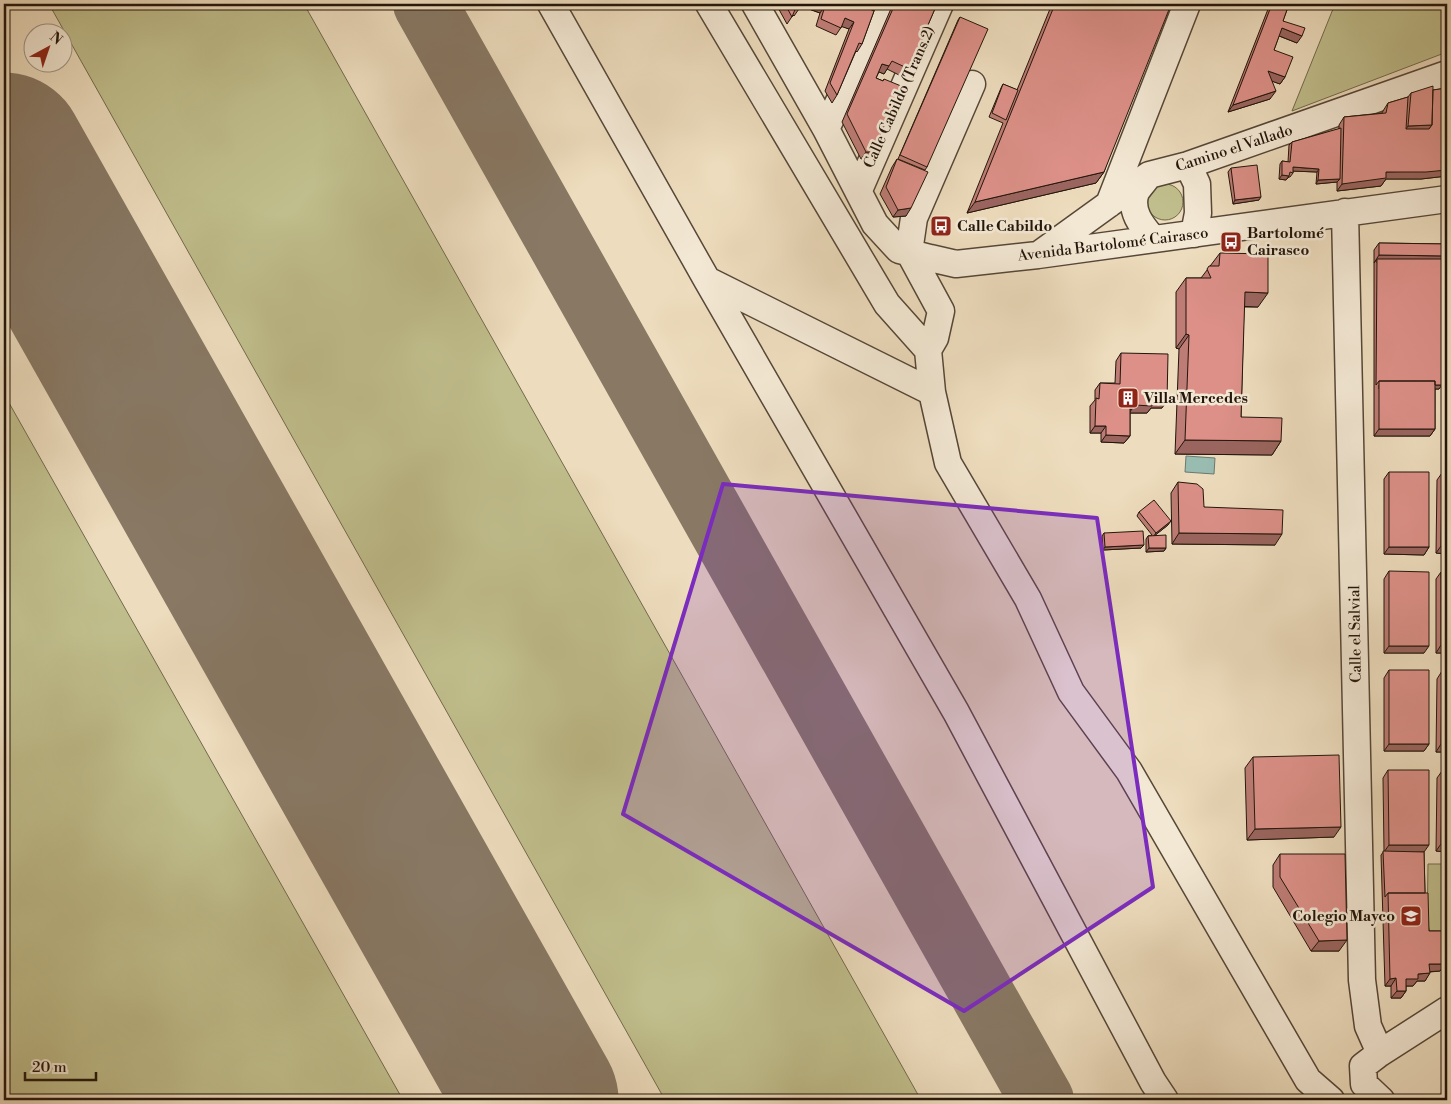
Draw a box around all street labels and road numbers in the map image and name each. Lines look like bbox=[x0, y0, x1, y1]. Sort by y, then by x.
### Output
street label: Calle Cabildo (Trans.2) bbox=[859, 23, 939, 171]
street label: Camino el Vallado bbox=[1173, 121, 1295, 176]
street label: Avenida Bartolomé Cairasco bbox=[1016, 223, 1210, 266]
street label: Calle el Salvial bbox=[1345, 584, 1366, 683]

